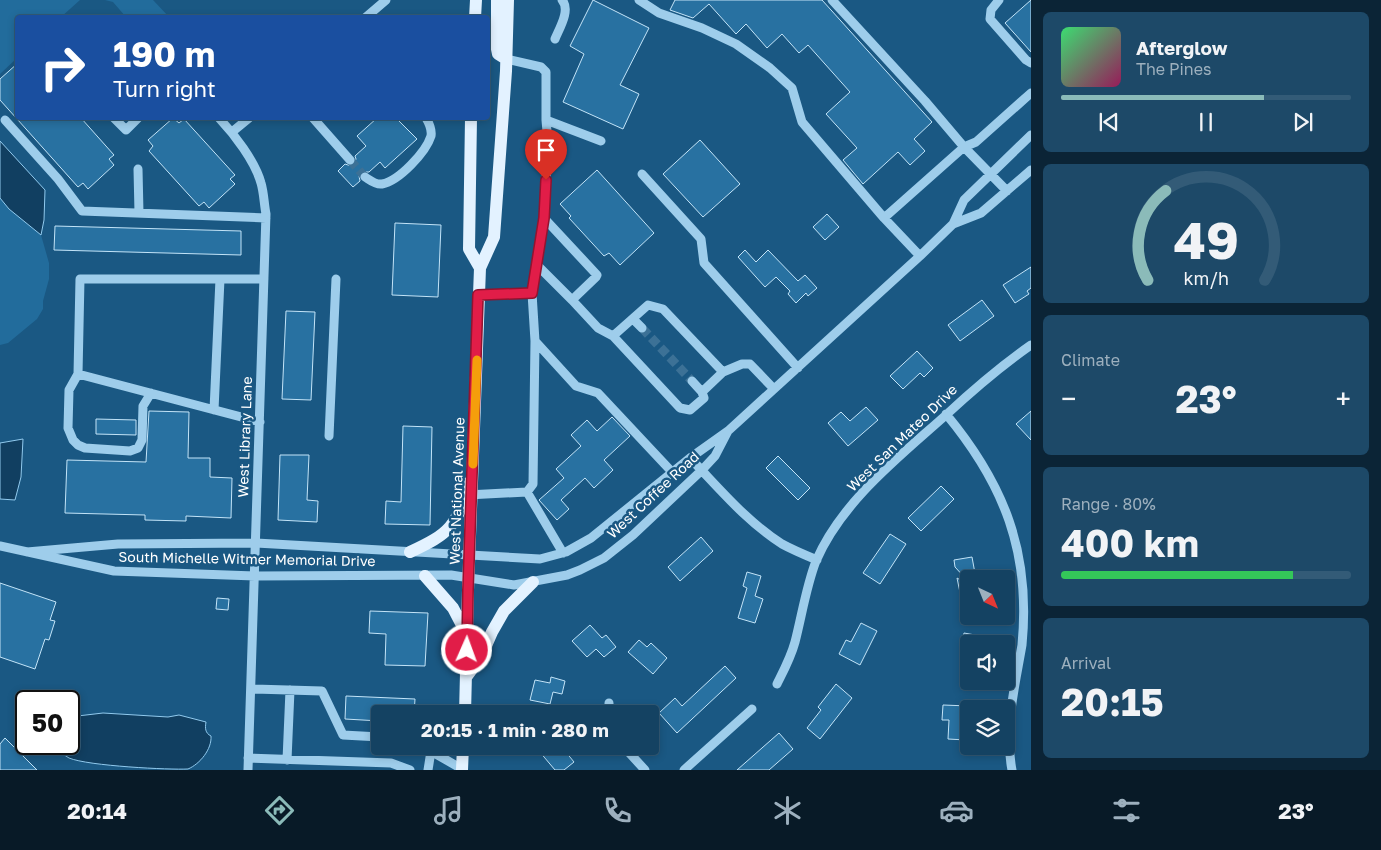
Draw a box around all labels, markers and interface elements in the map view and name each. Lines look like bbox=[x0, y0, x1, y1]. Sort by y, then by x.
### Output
text: 190 m bbox=[113, 33, 215, 75]
icon: right bbox=[30, 35, 95, 100]
text: Afterglow bbox=[1136, 36, 1227, 59]
text: The Pines bbox=[1136, 59, 1211, 79]
text: Turn right bbox=[113, 75, 216, 102]
icon: previous bbox=[1095, 108, 1123, 136]
icon: pause bbox=[1192, 108, 1220, 136]
icon: next bbox=[1289, 108, 1317, 136]
pin bbox=[525, 129, 567, 180]
icon: arrive bbox=[532, 136, 560, 164]
text: 49 bbox=[1173, 208, 1239, 270]
text: km/h bbox=[1183, 267, 1229, 289]
text: Climate bbox=[1061, 350, 1120, 370]
street label: West Library Lane bbox=[234, 376, 255, 498]
text: 23° bbox=[1175, 376, 1237, 421]
street label: West San Mateo Drive bbox=[843, 381, 960, 495]
text: − bbox=[1061, 382, 1076, 415]
text: + bbox=[1336, 382, 1351, 415]
street label: West National Avenue bbox=[445, 417, 468, 565]
street label: West Coffee Road bbox=[603, 448, 702, 542]
text: Range · 80% bbox=[1061, 494, 1156, 514]
text: 400 km bbox=[1061, 520, 1199, 565]
street label: South Michelle Witmer Memorial Drive bbox=[118, 548, 376, 569]
north arrow bbox=[960, 570, 1015, 625]
map controls bbox=[960, 570, 1015, 755]
position arrow bbox=[440, 623, 492, 675]
button: sound bbox=[960, 635, 1015, 690]
text: Arrival bbox=[1061, 653, 1111, 673]
text: 20:15 bbox=[1061, 679, 1164, 724]
speed limit sign: 50 bbox=[15, 690, 80, 755]
button: layers bbox=[960, 700, 1015, 755]
text: 20:15 · 1 min · 280 m bbox=[421, 718, 609, 741]
icon: directions bbox=[262, 793, 297, 828]
icon: music bbox=[431, 793, 466, 828]
icon: phone bbox=[600, 793, 635, 828]
icon: climate bbox=[770, 793, 805, 828]
icon: car bbox=[939, 793, 974, 828]
icon: filters bbox=[1109, 793, 1144, 828]
text: 20:14 bbox=[67, 797, 127, 824]
text: 23° bbox=[1278, 797, 1314, 824]

